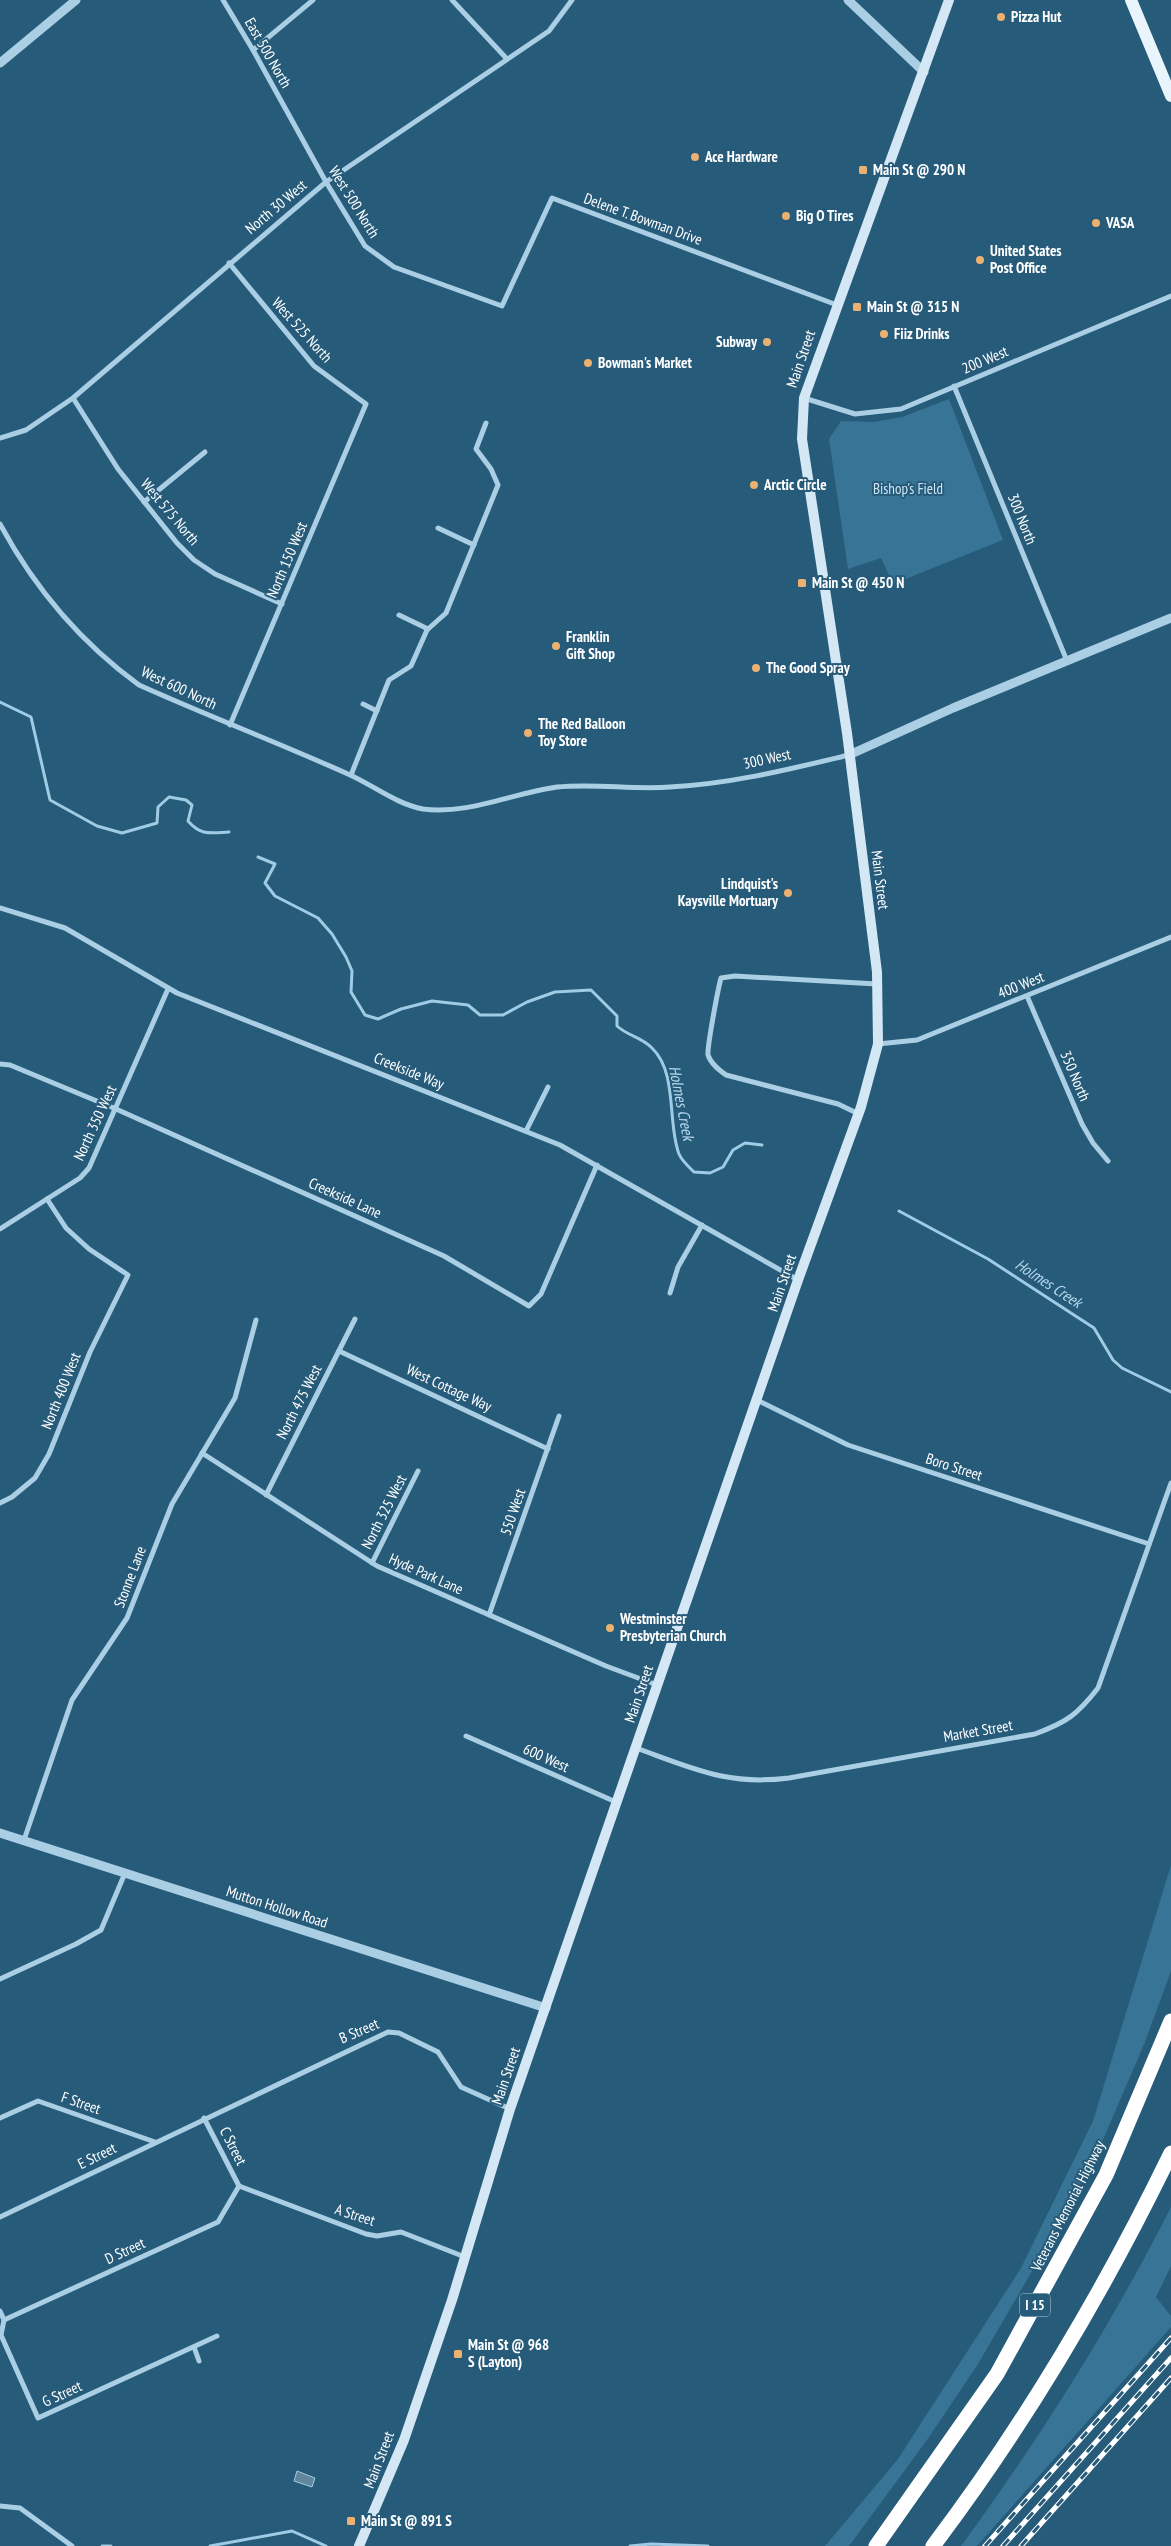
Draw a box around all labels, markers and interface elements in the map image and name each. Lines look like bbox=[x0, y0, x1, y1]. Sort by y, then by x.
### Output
place label: Pizza Hut bbox=[1011, 7, 1062, 26]
marker: Pizza Hut bbox=[995, 11, 1007, 23]
street label: East 500 North bbox=[241, 14, 296, 91]
place label: Ace Hardware bbox=[704, 147, 778, 166]
marker: Ace Hardware bbox=[689, 151, 701, 163]
place label: Main St @ 290 N bbox=[873, 160, 965, 179]
street label: West 500 North bbox=[325, 162, 384, 241]
marker: Main St @ 290 N bbox=[857, 164, 869, 176]
street label: North 30 West bbox=[241, 175, 310, 238]
street label: Delene T. Bowman Drive bbox=[581, 188, 705, 249]
place label: Big O Tires bbox=[796, 206, 854, 225]
marker: Big O Tires bbox=[780, 210, 792, 222]
place label: VASA bbox=[1105, 213, 1135, 232]
marker: VASA bbox=[1090, 217, 1102, 229]
place label: United States Post Office bbox=[990, 241, 1062, 277]
marker: United States Post Office bbox=[974, 254, 986, 266]
street label: West 525 North bbox=[268, 293, 337, 366]
place label: Main St @ 315 N bbox=[867, 297, 959, 316]
marker: Main St @ 315 N bbox=[851, 301, 863, 313]
place label: Fiiz Drinks bbox=[894, 324, 949, 343]
street label: Main Street bbox=[782, 328, 819, 390]
marker: Fiiz Drinks bbox=[878, 328, 890, 340]
place label: Subway bbox=[716, 332, 758, 351]
marker: Subway bbox=[761, 336, 773, 348]
street label: 200 West bbox=[959, 341, 1011, 378]
place label: Bowman's Market bbox=[598, 353, 692, 372]
marker: Bowman's Market bbox=[582, 357, 594, 369]
street label: West 575 North bbox=[137, 474, 204, 549]
place label: Arctic Circle bbox=[763, 475, 827, 494]
marker: Arctic Circle bbox=[748, 479, 760, 491]
park label: Bishop's Field bbox=[873, 479, 943, 498]
street label: 300 North bbox=[1004, 491, 1041, 547]
street label: North 150 West bbox=[262, 519, 311, 601]
place label: Main St @ 450 N bbox=[812, 573, 904, 592]
marker: Main St @ 450 N bbox=[796, 577, 808, 589]
place label: Franklin Gift Shop bbox=[566, 627, 615, 663]
marker: Franklin Gift Shop bbox=[550, 640, 562, 652]
place label: The Good Spray bbox=[766, 658, 851, 677]
street label: West 600 North bbox=[138, 662, 220, 713]
marker: The Good Spray bbox=[750, 662, 762, 674]
place label: The Red Balloon Toy Store bbox=[538, 714, 626, 750]
marker: The Red Balloon Toy Store bbox=[522, 727, 534, 739]
street label: 300 West bbox=[741, 744, 792, 773]
street label: Main Street bbox=[867, 849, 894, 911]
place label: Lindquist's Kaysville Mortuary bbox=[678, 874, 779, 910]
marker: Lindquist's Kaysville Mortuary bbox=[782, 887, 794, 899]
street label: 400 West bbox=[995, 967, 1047, 1002]
street label: Creekside Way bbox=[371, 1048, 447, 1093]
street label: 350 North bbox=[1056, 1048, 1095, 1104]
water label: Holmes Creek bbox=[665, 1064, 699, 1144]
street label: North 350 West bbox=[69, 1082, 120, 1164]
street label: Creekside Lane bbox=[306, 1173, 385, 1222]
street label: Main Street bbox=[763, 1252, 800, 1314]
water label: Holmes Creek bbox=[1012, 1254, 1088, 1313]
street label: North 400 West bbox=[37, 1350, 85, 1432]
street label: West Cottage Way bbox=[403, 1359, 495, 1416]
street label: North 475 West bbox=[272, 1361, 325, 1442]
street label: Boro Street bbox=[923, 1448, 985, 1485]
street label: North 325 West bbox=[357, 1471, 410, 1552]
street label: 550 West bbox=[496, 1486, 529, 1538]
street label: Stonne Lane bbox=[109, 1543, 150, 1610]
street label: Hyde Park Lane bbox=[386, 1549, 466, 1598]
place label: Westminster Presbyterian Church bbox=[619, 1609, 726, 1645]
marker: Westminster Presbyterian Church bbox=[604, 1622, 616, 1634]
street label: Main Street bbox=[620, 1663, 657, 1725]
street label: Market Street bbox=[942, 1715, 1014, 1746]
street label: 600 West bbox=[520, 1739, 572, 1776]
street label: Mutton Hollow Road bbox=[224, 1881, 330, 1932]
street label: B Street bbox=[336, 2014, 382, 2047]
street label: Main Street bbox=[487, 2045, 524, 2107]
street label: F Street bbox=[59, 2087, 103, 2118]
street label: C Street bbox=[216, 2123, 251, 2168]
street label: Veterans Memorial Highway bbox=[1026, 2137, 1109, 2275]
street label: E Street bbox=[74, 2138, 119, 2173]
street label: A Street bbox=[333, 2199, 378, 2230]
street label: D Street bbox=[102, 2233, 148, 2268]
road number: I 15 bbox=[1020, 2294, 1050, 2316]
place label: Main St @ 968 S (Layton) bbox=[468, 2335, 549, 2371]
marker: Main St @ 968 S (Layton) bbox=[452, 2348, 464, 2360]
street label: G Street bbox=[39, 2376, 85, 2411]
street label: Main Street bbox=[359, 2429, 398, 2491]
place label: Main St @ 891 S bbox=[361, 2511, 452, 2530]
marker: Main St @ 891 S bbox=[345, 2515, 357, 2527]

